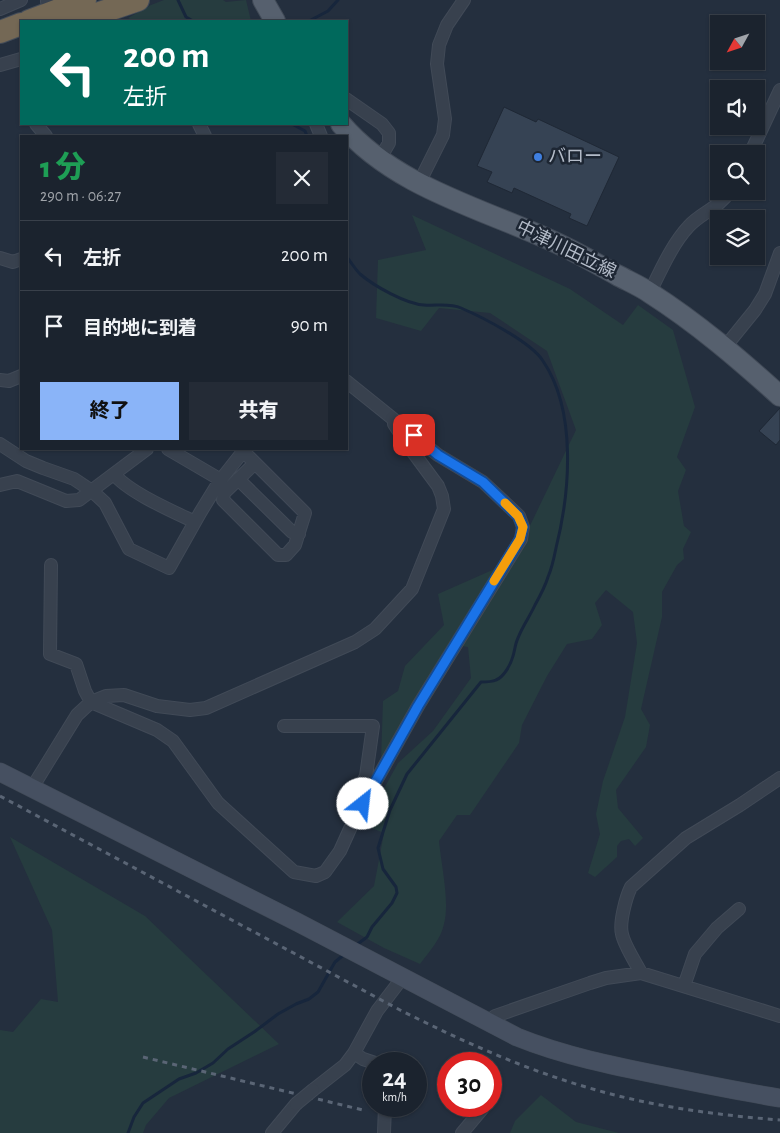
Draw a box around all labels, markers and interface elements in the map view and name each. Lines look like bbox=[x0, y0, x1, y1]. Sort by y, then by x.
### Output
north arrow bbox=[710, 15, 765, 70]
map controls bbox=[710, 15, 765, 265]
text: 200 m bbox=[123, 39, 210, 74]
icon: left bbox=[40, 40, 105, 105]
button: sound bbox=[710, 80, 765, 135]
text: 左折 bbox=[123, 86, 167, 108]
button: search bbox=[710, 145, 765, 200]
place label: バロー bbox=[548, 147, 602, 166]
marker: バロー bbox=[532, 151, 544, 163]
button: close bbox=[276, 152, 328, 204]
text: 1 分 bbox=[40, 153, 85, 183]
text: 290 m · 06:27 bbox=[40, 188, 121, 204]
button: layers bbox=[710, 210, 765, 265]
street label: 中津川田立線 bbox=[514, 216, 619, 282]
icon: left bbox=[40, 242, 68, 270]
text: 200 m bbox=[281, 246, 328, 265]
text: 左折 bbox=[83, 249, 121, 268]
icon: arrive bbox=[40, 312, 68, 340]
text: 90 m bbox=[291, 316, 328, 335]
text: 目的地に到着 bbox=[83, 319, 197, 338]
button: 終了 bbox=[40, 382, 179, 440]
button: 共有 bbox=[189, 382, 328, 440]
pin bbox=[393, 414, 435, 456]
icon: arrive bbox=[400, 421, 428, 449]
position arrow bbox=[336, 777, 388, 829]
speed limit sign: 30 bbox=[437, 1052, 502, 1117]
text: 24 bbox=[382, 1066, 407, 1091]
text: km/h bbox=[382, 1091, 407, 1103]

